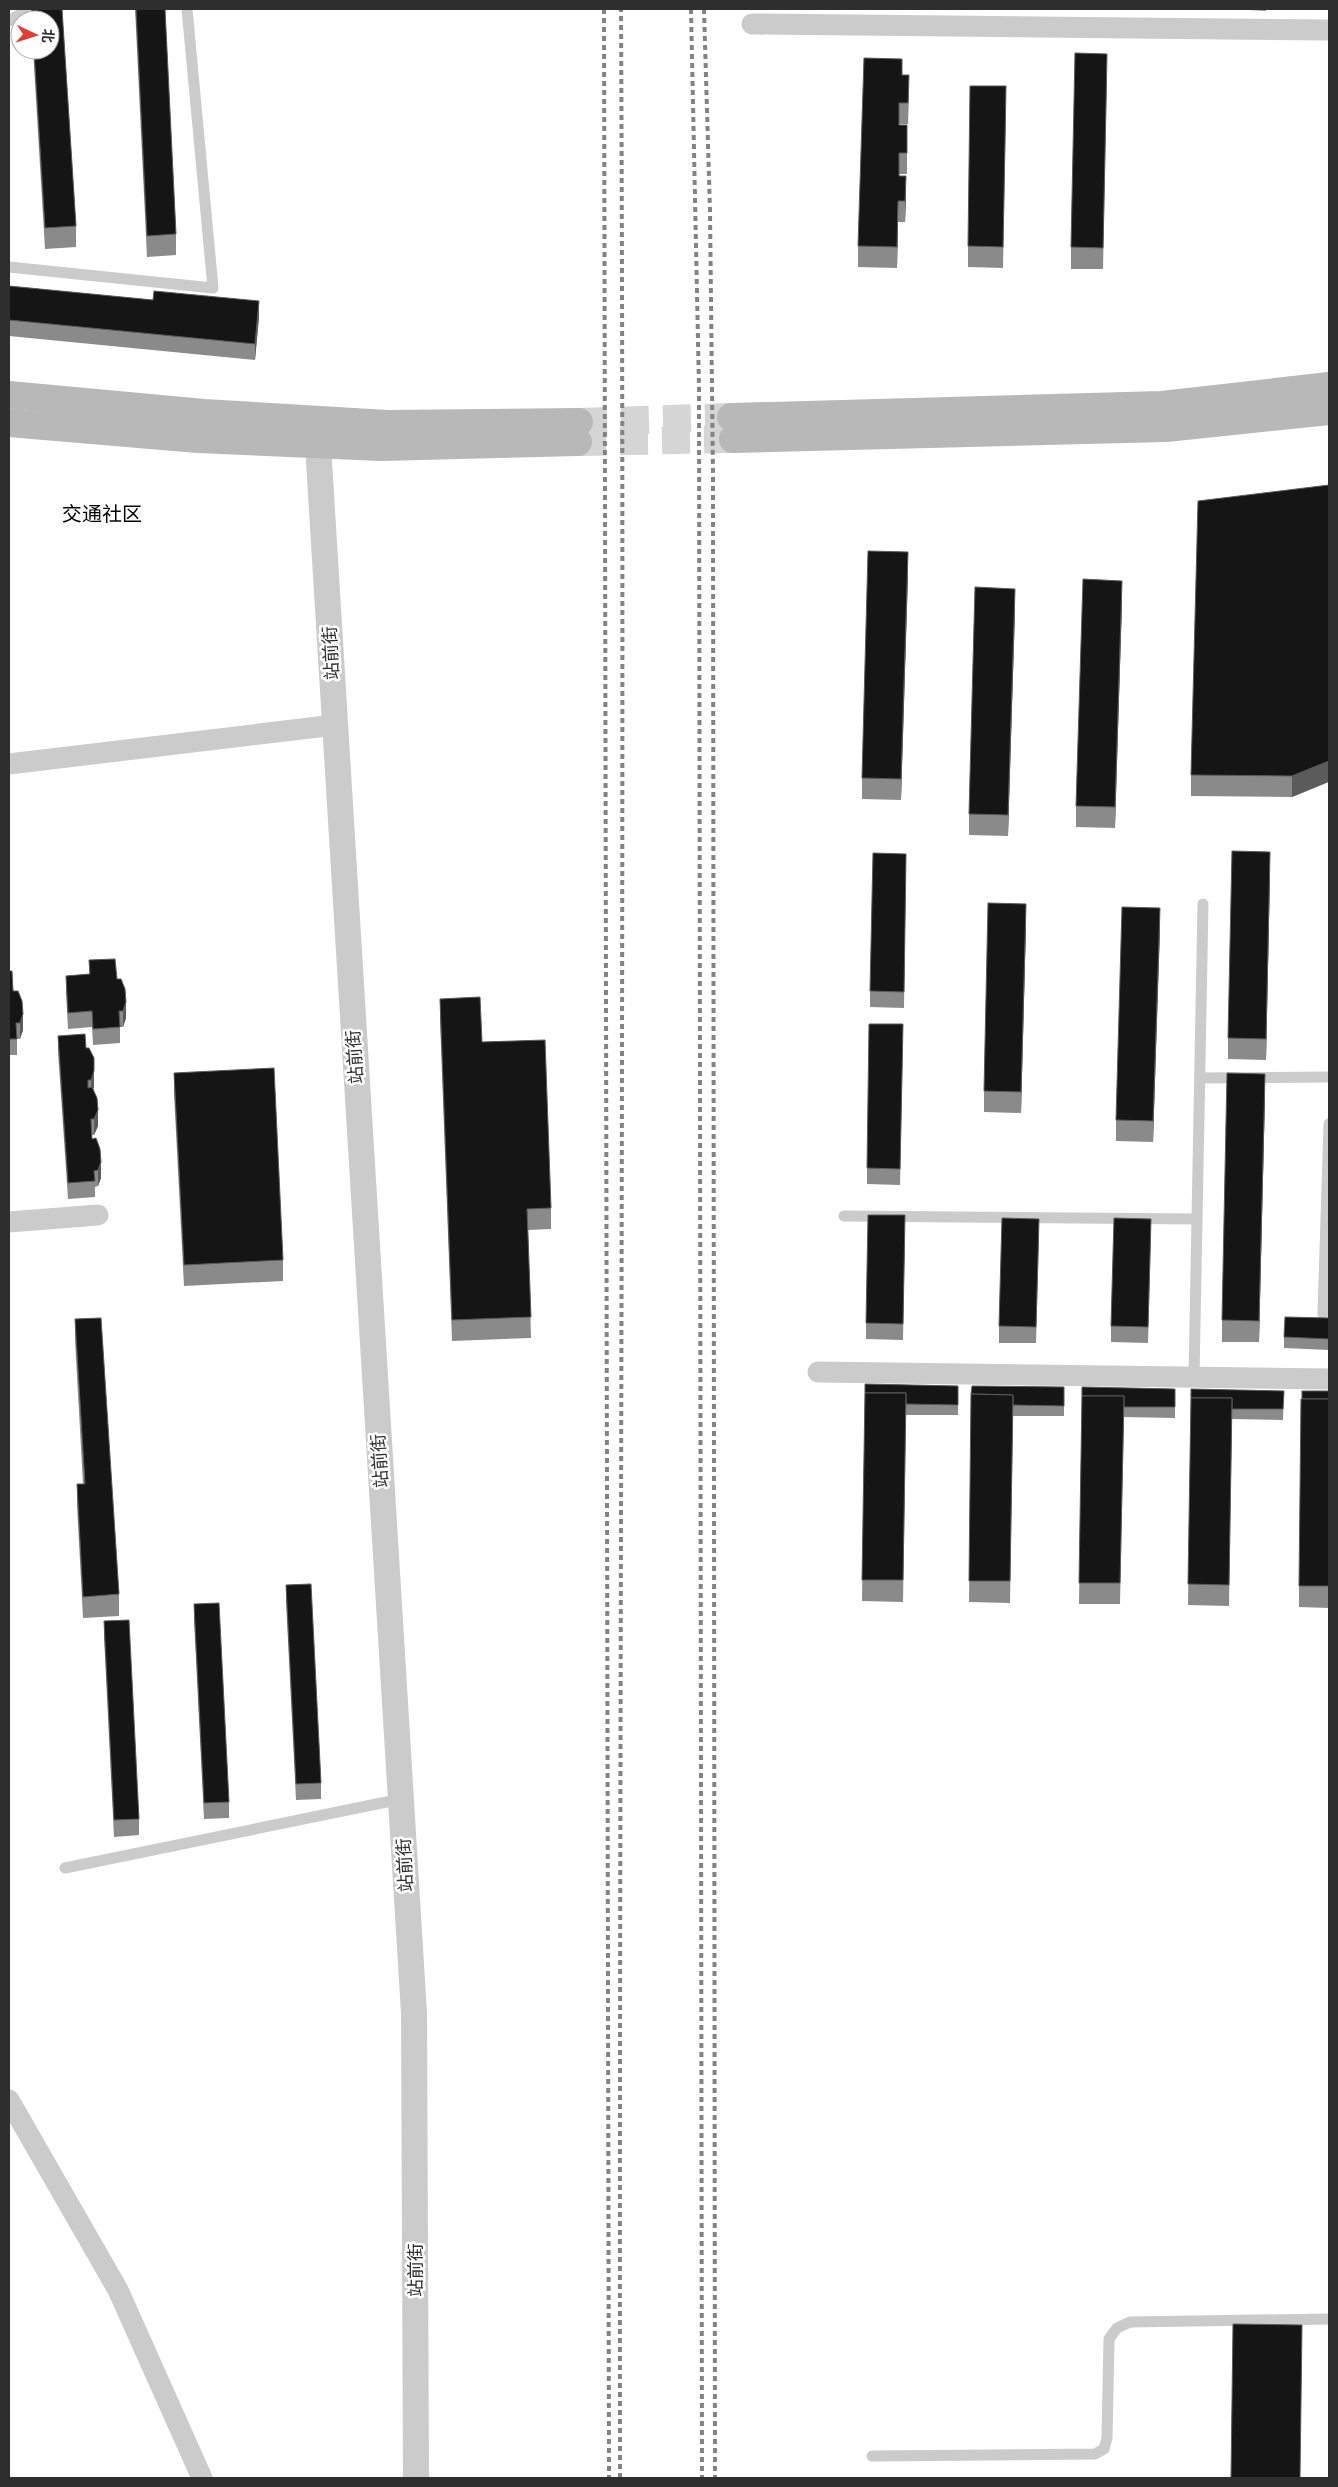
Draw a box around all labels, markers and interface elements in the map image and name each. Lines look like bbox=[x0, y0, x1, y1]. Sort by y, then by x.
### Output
north arrow bbox=[10, 10, 60, 60]
text: 北 bbox=[39, 28, 57, 44]
district label: 交通社区 bbox=[62, 501, 142, 527]
street label: 站前街 bbox=[318, 625, 343, 681]
street label: 站前街 bbox=[341, 1029, 368, 1085]
street label: 站前街 bbox=[366, 1433, 393, 1489]
street label: 站前街 bbox=[392, 1837, 417, 1893]
street label: 站前街 bbox=[404, 2243, 427, 2297]

